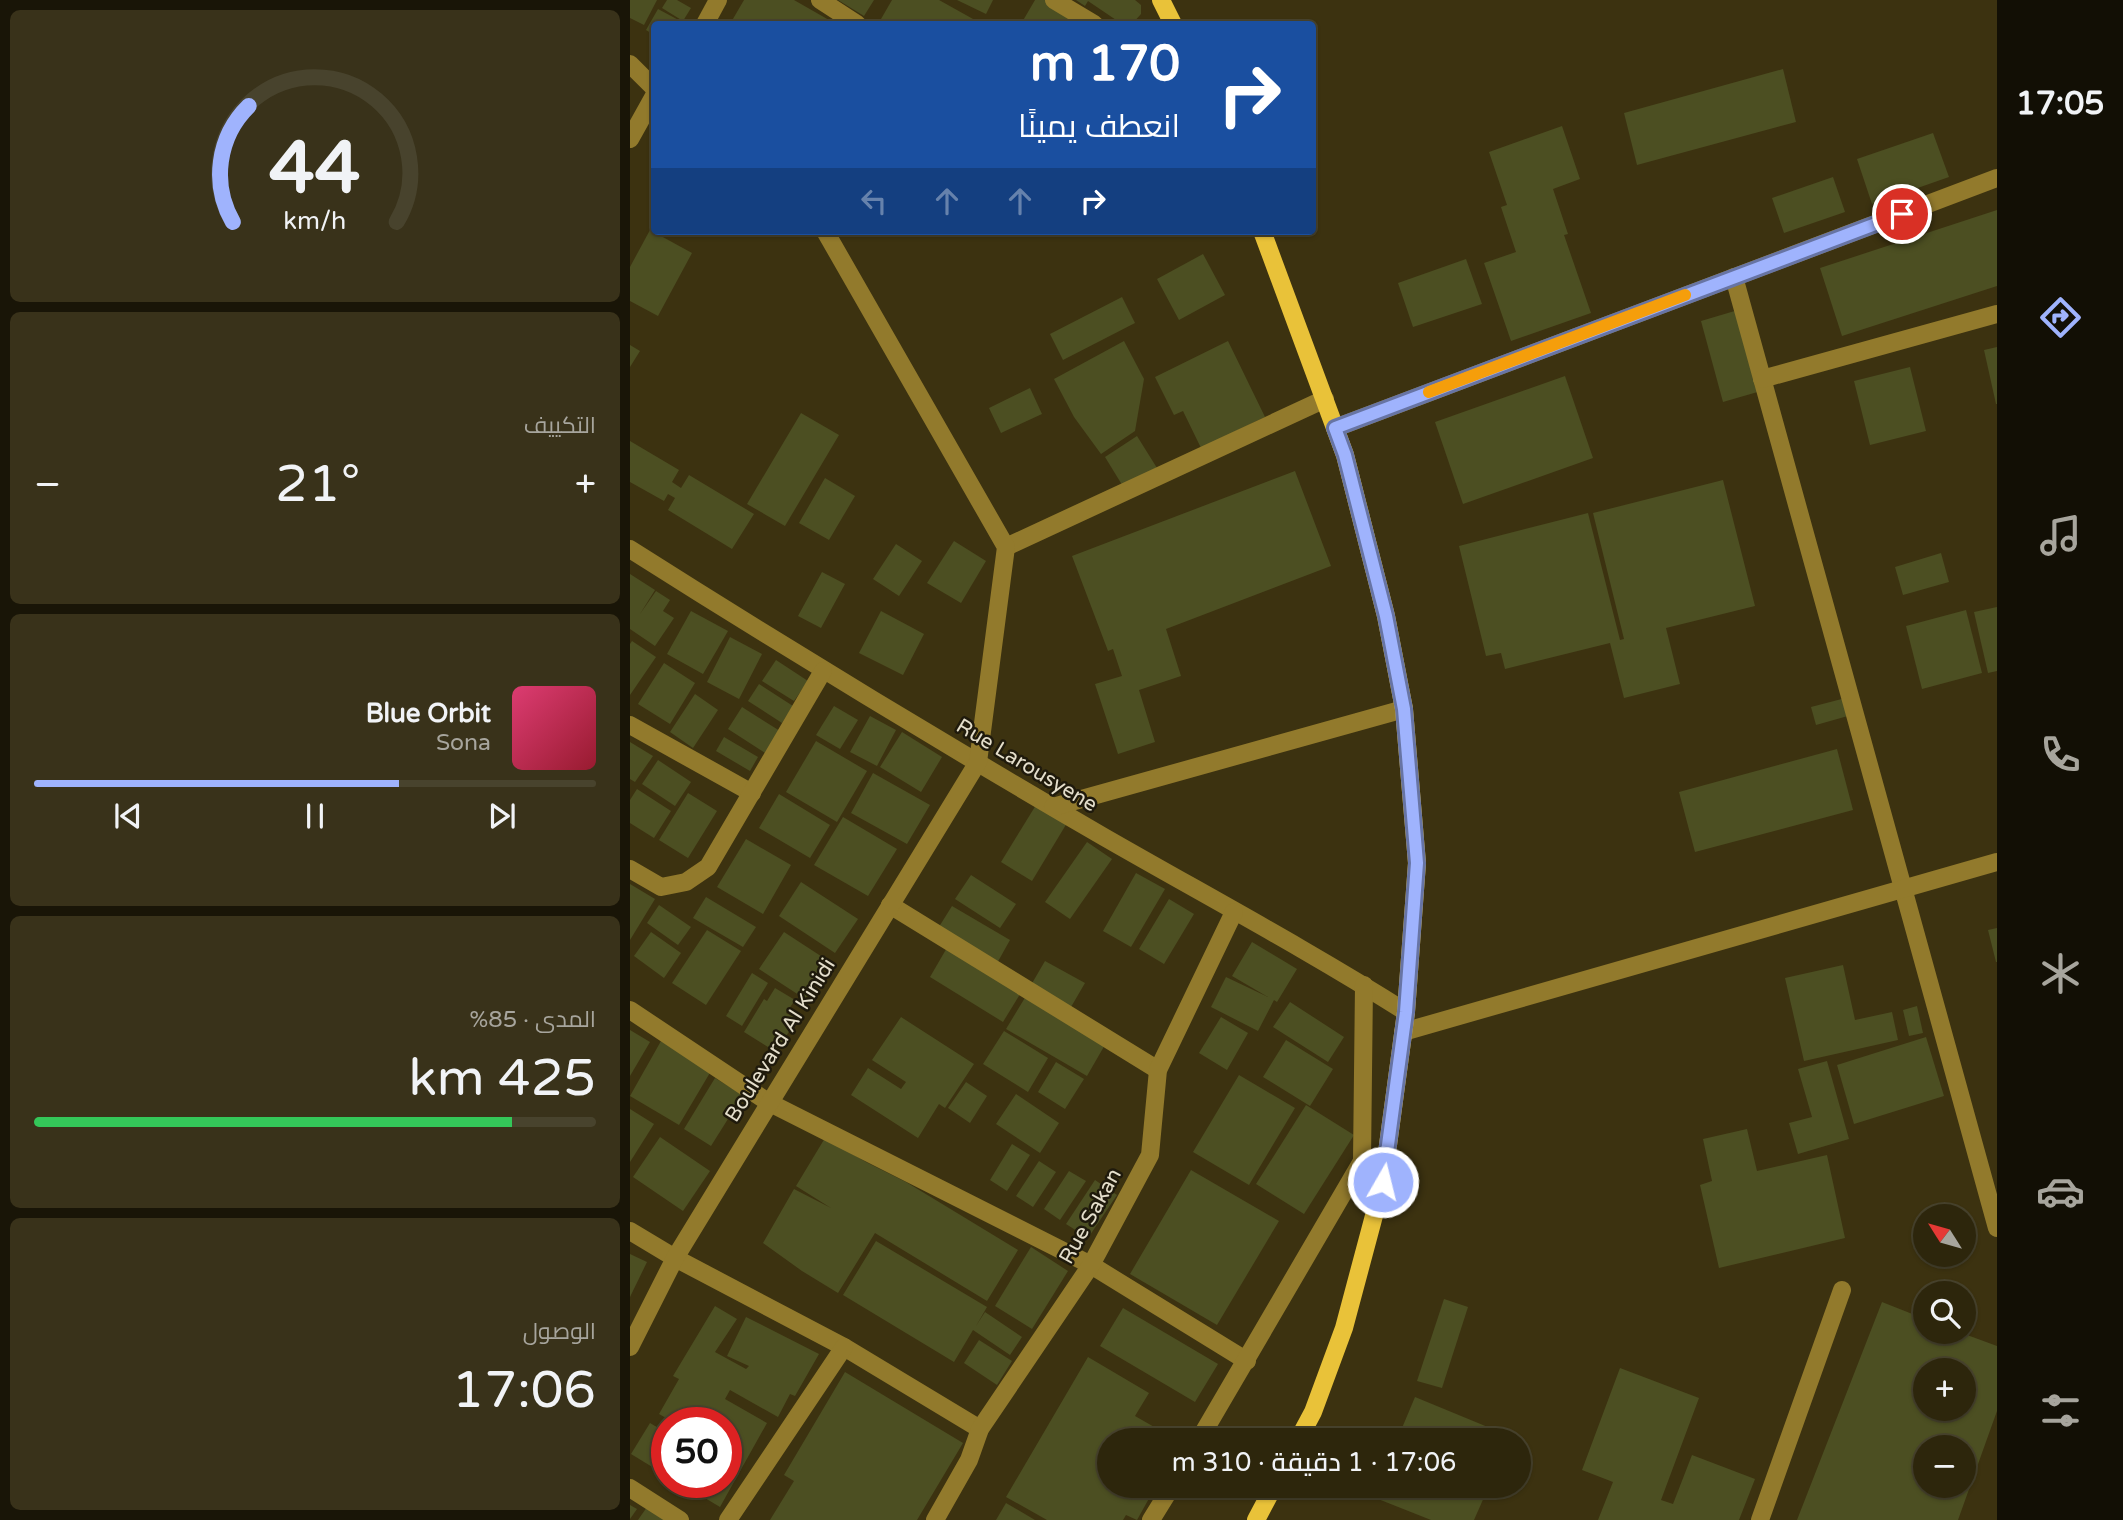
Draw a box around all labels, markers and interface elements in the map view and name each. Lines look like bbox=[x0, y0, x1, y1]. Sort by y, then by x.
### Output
text: 170 m bbox=[1030, 35, 1180, 94]
icon: right bbox=[1204, 49, 1295, 140]
text: 17:05 bbox=[2016, 85, 2104, 123]
text: انعطف يمينًا bbox=[1018, 108, 1180, 146]
text: 44 bbox=[269, 125, 361, 213]
icon: left bbox=[855, 182, 893, 220]
icon: ahead bbox=[928, 182, 966, 220]
icon: ahead bbox=[1001, 182, 1039, 220]
icon: right bbox=[1074, 182, 1112, 220]
pin bbox=[1872, 184, 1932, 244]
icon: arrive bbox=[1883, 195, 1921, 233]
text: km/h bbox=[284, 206, 346, 236]
icon: directions bbox=[2036, 293, 2085, 342]
text: التكييف bbox=[524, 412, 596, 440]
text: 21° bbox=[275, 453, 360, 516]
text: − bbox=[34, 462, 61, 508]
text: + bbox=[575, 462, 596, 508]
icon: music bbox=[2036, 511, 2085, 560]
text: Blue Orbit bbox=[366, 698, 491, 729]
street label: Rue Larousyene bbox=[952, 714, 1102, 817]
text: Sona bbox=[436, 729, 491, 757]
icon: phone bbox=[2036, 730, 2085, 779]
icon: previous bbox=[109, 797, 147, 835]
icon: pause bbox=[296, 797, 334, 835]
icon: next bbox=[483, 797, 521, 835]
icon: climate bbox=[2036, 949, 2085, 998]
street label: Boulevard Al Kinidi bbox=[720, 954, 841, 1127]
text: المدى · 85% bbox=[469, 1006, 596, 1034]
text: 425 km bbox=[408, 1047, 596, 1110]
position arrow bbox=[1346, 1145, 1420, 1219]
street label: Rue Sakan bbox=[1054, 1164, 1127, 1269]
icon: car bbox=[2036, 1167, 2085, 1216]
north arrow bbox=[1913, 1204, 1976, 1267]
map controls bbox=[1913, 1204, 1976, 1498]
button: search bbox=[1913, 1281, 1976, 1344]
text: الوصول bbox=[523, 1318, 596, 1346]
button: + bbox=[1913, 1358, 1976, 1421]
text: 17:06 bbox=[452, 1359, 596, 1422]
icon: filters bbox=[2036, 1386, 2085, 1435]
speed limit sign: 50 bbox=[651, 1407, 742, 1498]
button: − bbox=[1913, 1435, 1976, 1498]
text: 17:06 · 1 دقيقة · 310 m bbox=[1172, 1447, 1456, 1478]

